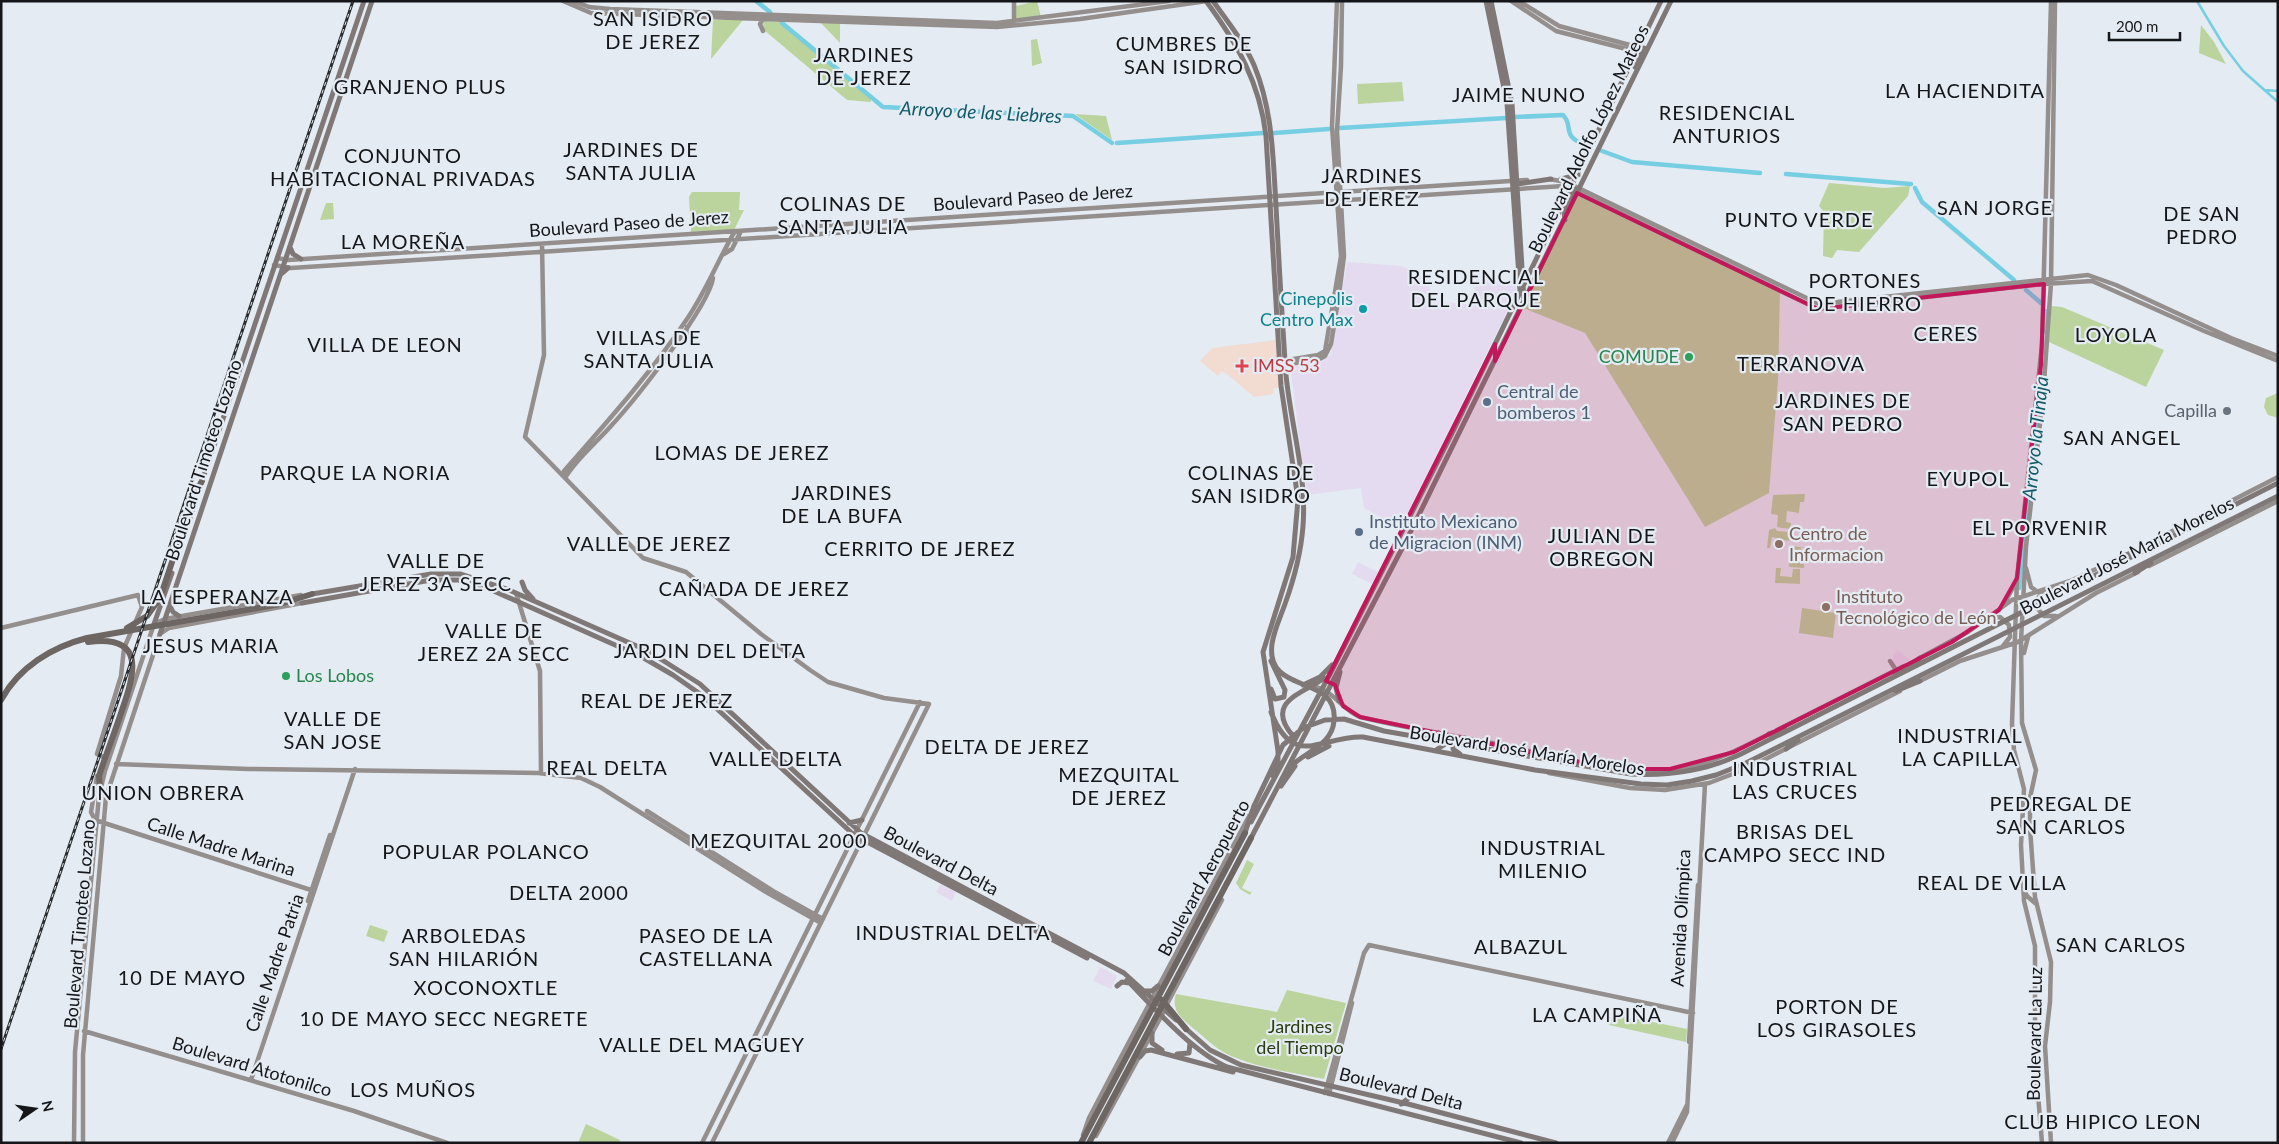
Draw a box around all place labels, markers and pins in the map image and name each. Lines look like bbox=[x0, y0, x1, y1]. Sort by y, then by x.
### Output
place label: Cinepolis Centro Max bbox=[1260, 287, 1353, 330]
marker: Cinepolis Centro Max bbox=[1357, 303, 1369, 315]
place label: COMUDE bbox=[1599, 345, 1679, 367]
marker: COMUDE bbox=[1683, 351, 1695, 363]
place label: IMSS 53 bbox=[1253, 354, 1320, 376]
marker: IMSS 53 bbox=[1235, 359, 1249, 373]
place label: Central de bomberos 1 bbox=[1497, 380, 1591, 423]
marker: Central de bomberos 1 bbox=[1481, 396, 1493, 408]
place label: Capilla bbox=[2164, 399, 2217, 421]
marker: Capilla bbox=[2221, 405, 2233, 417]
place label: Instituto Mexicano de Migracion (INM) bbox=[1369, 510, 1522, 553]
place label: Centro de Informacion bbox=[1789, 522, 1884, 565]
marker: Instituto Mexicano de Migracion (INM) bbox=[1353, 526, 1365, 538]
marker: Centro de Informacion bbox=[1773, 538, 1785, 550]
place label: Instituto Tecnológico de León bbox=[1836, 585, 1997, 628]
marker: Instituto Tecnológico de León bbox=[1820, 601, 1832, 613]
place label: Los Lobos bbox=[296, 664, 374, 686]
marker: Los Lobos bbox=[280, 670, 292, 682]

